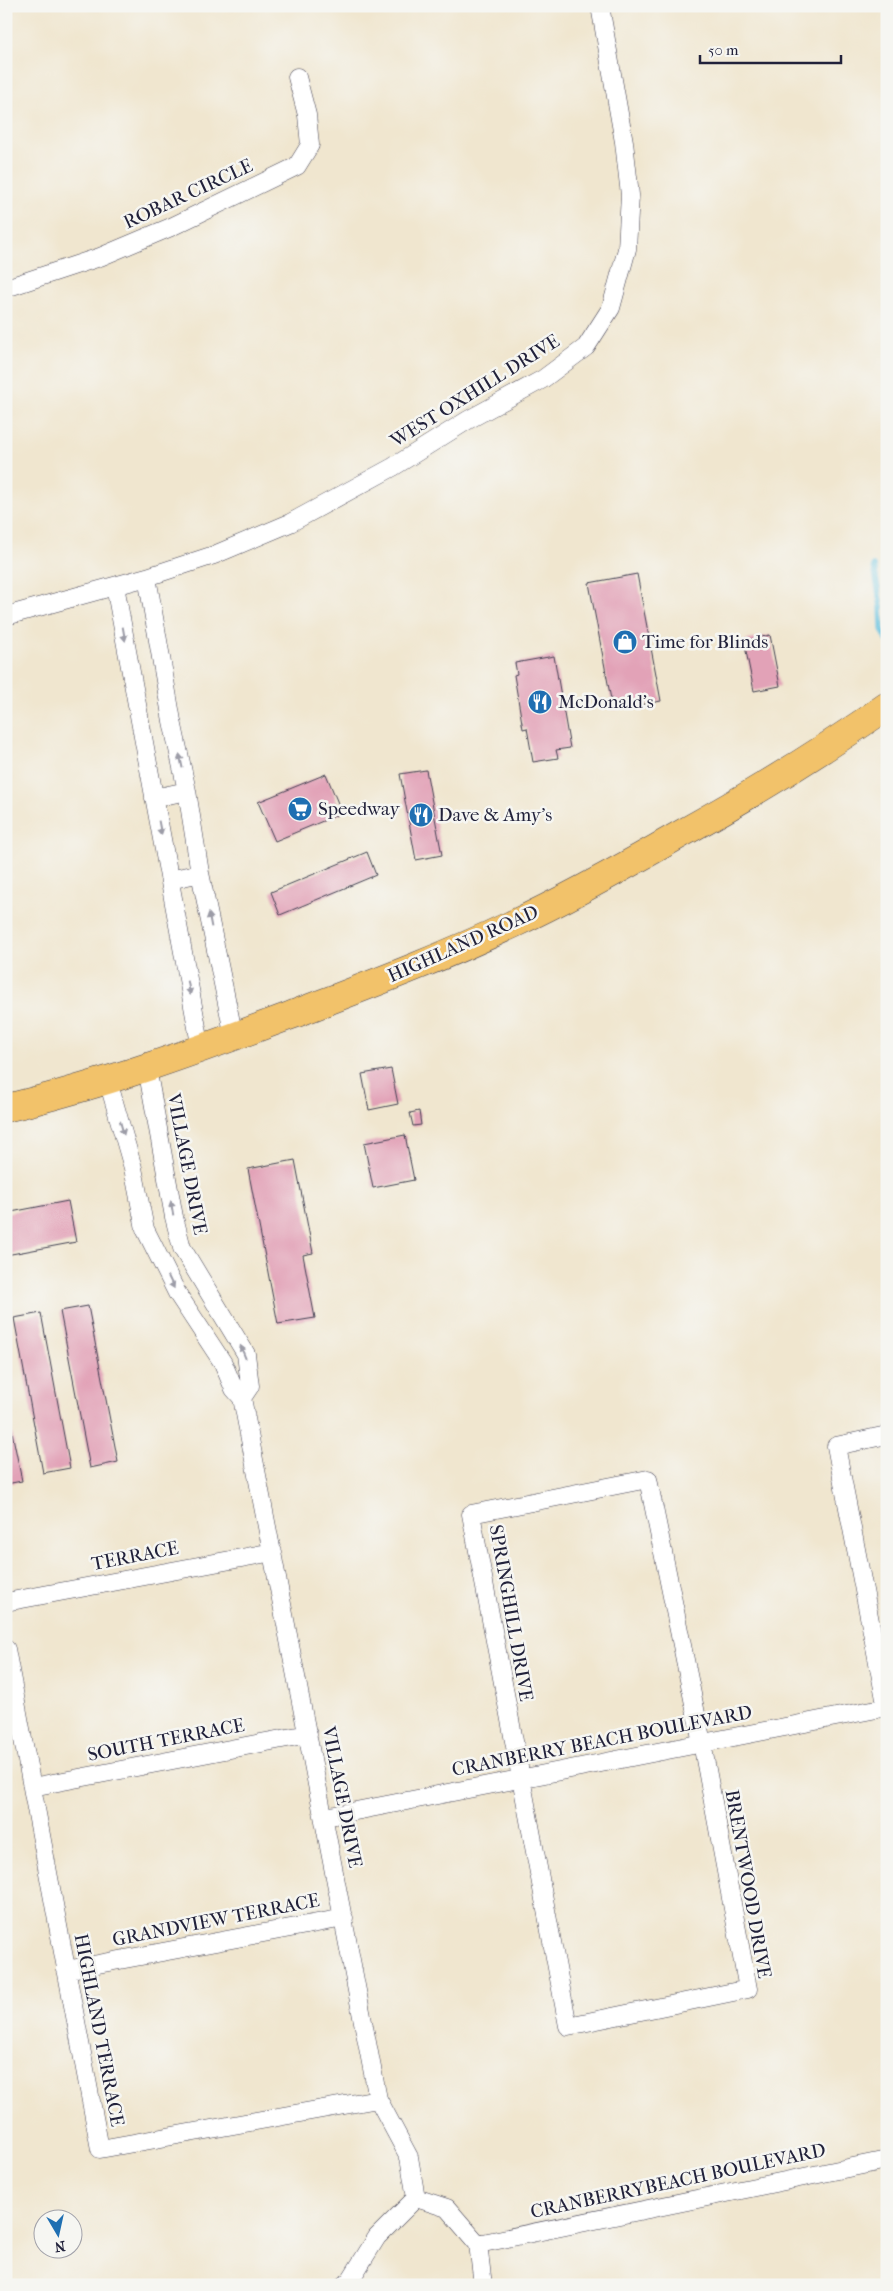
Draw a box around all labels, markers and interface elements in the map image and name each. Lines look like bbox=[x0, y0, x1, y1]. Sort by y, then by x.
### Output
scale bar bbox=[700, 32, 842, 64]
text: 50 m bbox=[708, 41, 739, 59]
street label: ROBAR CIRCLE bbox=[120, 154, 256, 234]
street label: WEST OXHILL DRIVE bbox=[386, 330, 564, 453]
one-way arrow bbox=[120, 626, 128, 642]
shop icon: Time for Blinds bbox=[612, 629, 638, 655]
place label: Time for Blinds bbox=[642, 631, 768, 653]
restaurant icon: McDonald's bbox=[527, 689, 553, 715]
place label: McDonald's bbox=[558, 691, 654, 713]
one-way arrow bbox=[177, 753, 185, 768]
supermarket icon: Speedway bbox=[287, 796, 313, 822]
place label: Speedway bbox=[318, 798, 401, 820]
restaurant icon: Dave & Amy's bbox=[408, 802, 434, 828]
place label: Dave & Amy's bbox=[438, 804, 552, 826]
one-way arrow bbox=[156, 821, 164, 837]
street label: HIGHLAND ROAD bbox=[384, 901, 542, 987]
one-way arrow bbox=[206, 912, 214, 928]
one-way arrow bbox=[186, 980, 194, 996]
street label: VILLAGE DRIVE bbox=[162, 1090, 212, 1237]
one-way arrow bbox=[118, 1121, 126, 1136]
one-way arrow bbox=[168, 1201, 176, 1216]
one-way arrow bbox=[167, 1275, 175, 1289]
one-way arrow bbox=[239, 1345, 247, 1359]
street label: SPRINGHILL DRIVE bbox=[485, 1523, 537, 1703]
street label: TERRACE bbox=[90, 1537, 181, 1575]
street label: CRANBERRY BEACH BOULEVARD bbox=[450, 1701, 754, 1781]
street label: SOUTH TERRACE bbox=[86, 1714, 247, 1766]
street label: VILLAGE DRIVE bbox=[317, 1723, 367, 1870]
street label: BRENTWOOD DRIVE bbox=[721, 1788, 775, 1980]
street label: GRANDVIEW TERRACE bbox=[111, 1889, 322, 1951]
street label: HIGHLAND TERRACE bbox=[69, 1932, 129, 2129]
street label: CRANBERRYBEACH BOULEVARD bbox=[528, 2139, 828, 2223]
north arrow bbox=[32, 2208, 82, 2258]
text: N bbox=[53, 2237, 67, 2256]

